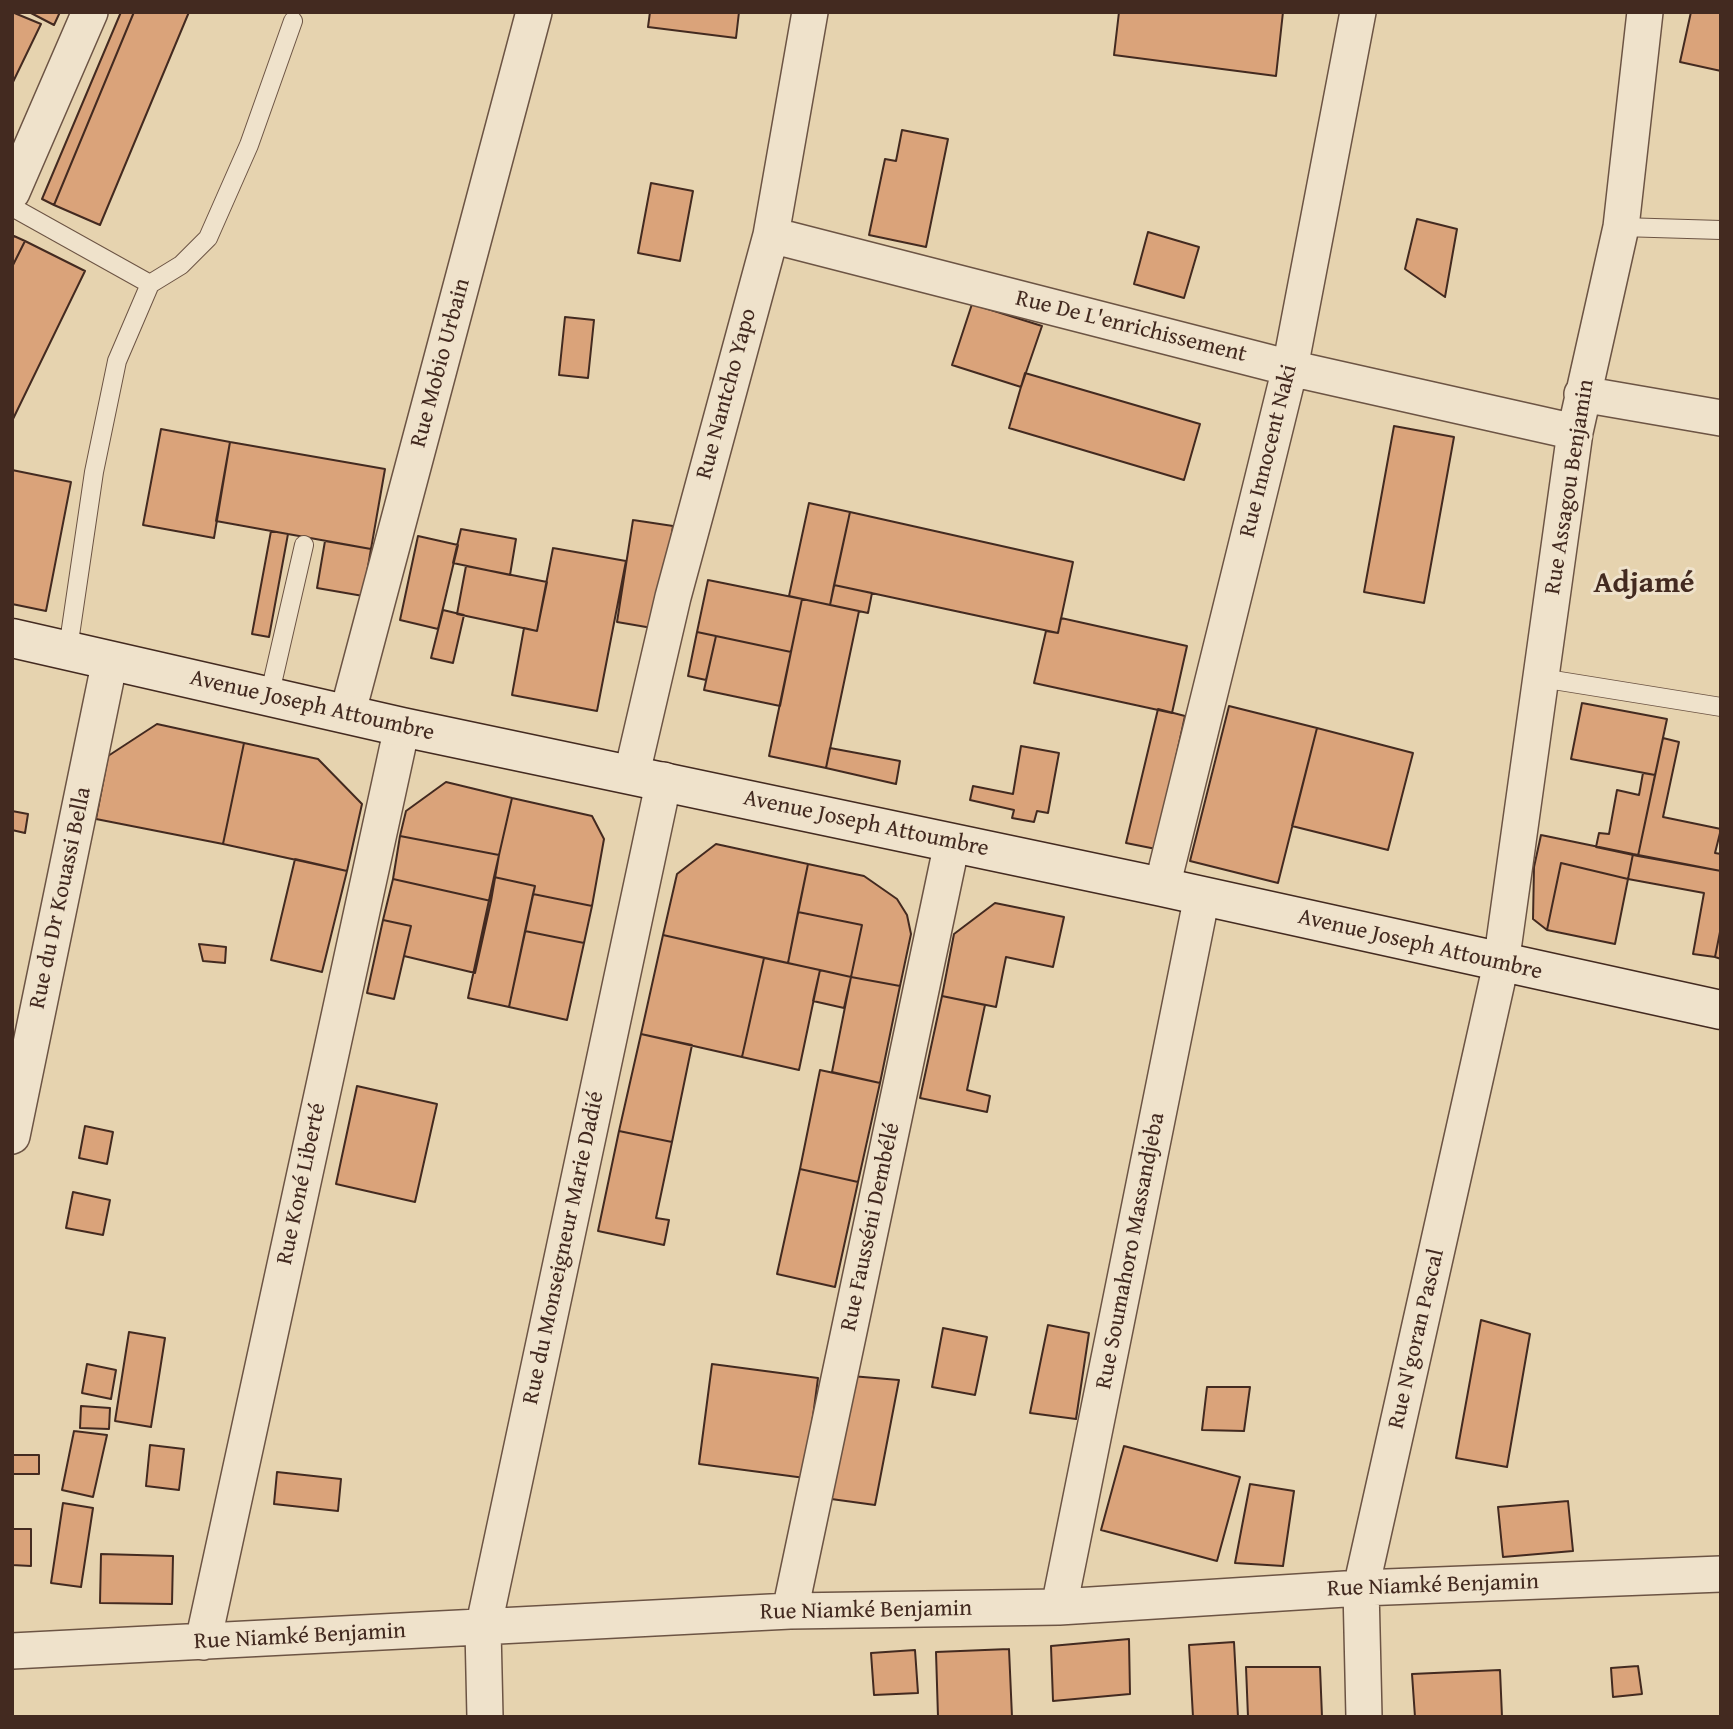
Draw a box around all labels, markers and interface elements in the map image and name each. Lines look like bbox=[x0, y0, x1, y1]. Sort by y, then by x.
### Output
street label: Rue Mobio Urbain bbox=[405, 275, 477, 451]
street label: Rue De L'enrichissement bbox=[1013, 285, 1249, 369]
street label: Rue Nantcho Yapo bbox=[691, 306, 763, 482]
street label: Rue Innocent Naki bbox=[1234, 362, 1304, 540]
street label: Rue Assagou Benjamin bbox=[1539, 378, 1601, 596]
district label: Adjamé bbox=[1593, 566, 1695, 602]
street label: Avenue Joseph Attoumbre bbox=[187, 664, 437, 748]
street label: Rue du Dr Kouassi Bella bbox=[24, 785, 98, 1011]
street label: Avenue Joseph Attoumbre bbox=[741, 785, 991, 863]
street label: Avenue Joseph Attoumbre bbox=[1295, 903, 1545, 987]
street label: Rue du Monseigneur Marie Dadié bbox=[517, 1089, 611, 1407]
street label: Rue Koné Liberté bbox=[271, 1101, 333, 1267]
street label: Rue Soumahoro Massandjeba bbox=[1091, 1110, 1171, 1392]
street label: Rue Fausséni Dembélé bbox=[835, 1120, 907, 1334]
street label: Rue N'goran Pascal bbox=[1383, 1246, 1451, 1432]
street label: Rue Niamké Benjamin bbox=[1326, 1569, 1540, 1603]
street label: Rue Niamké Benjamin bbox=[760, 1595, 972, 1627]
street label: Rue Niamké Benjamin bbox=[193, 1618, 407, 1656]

